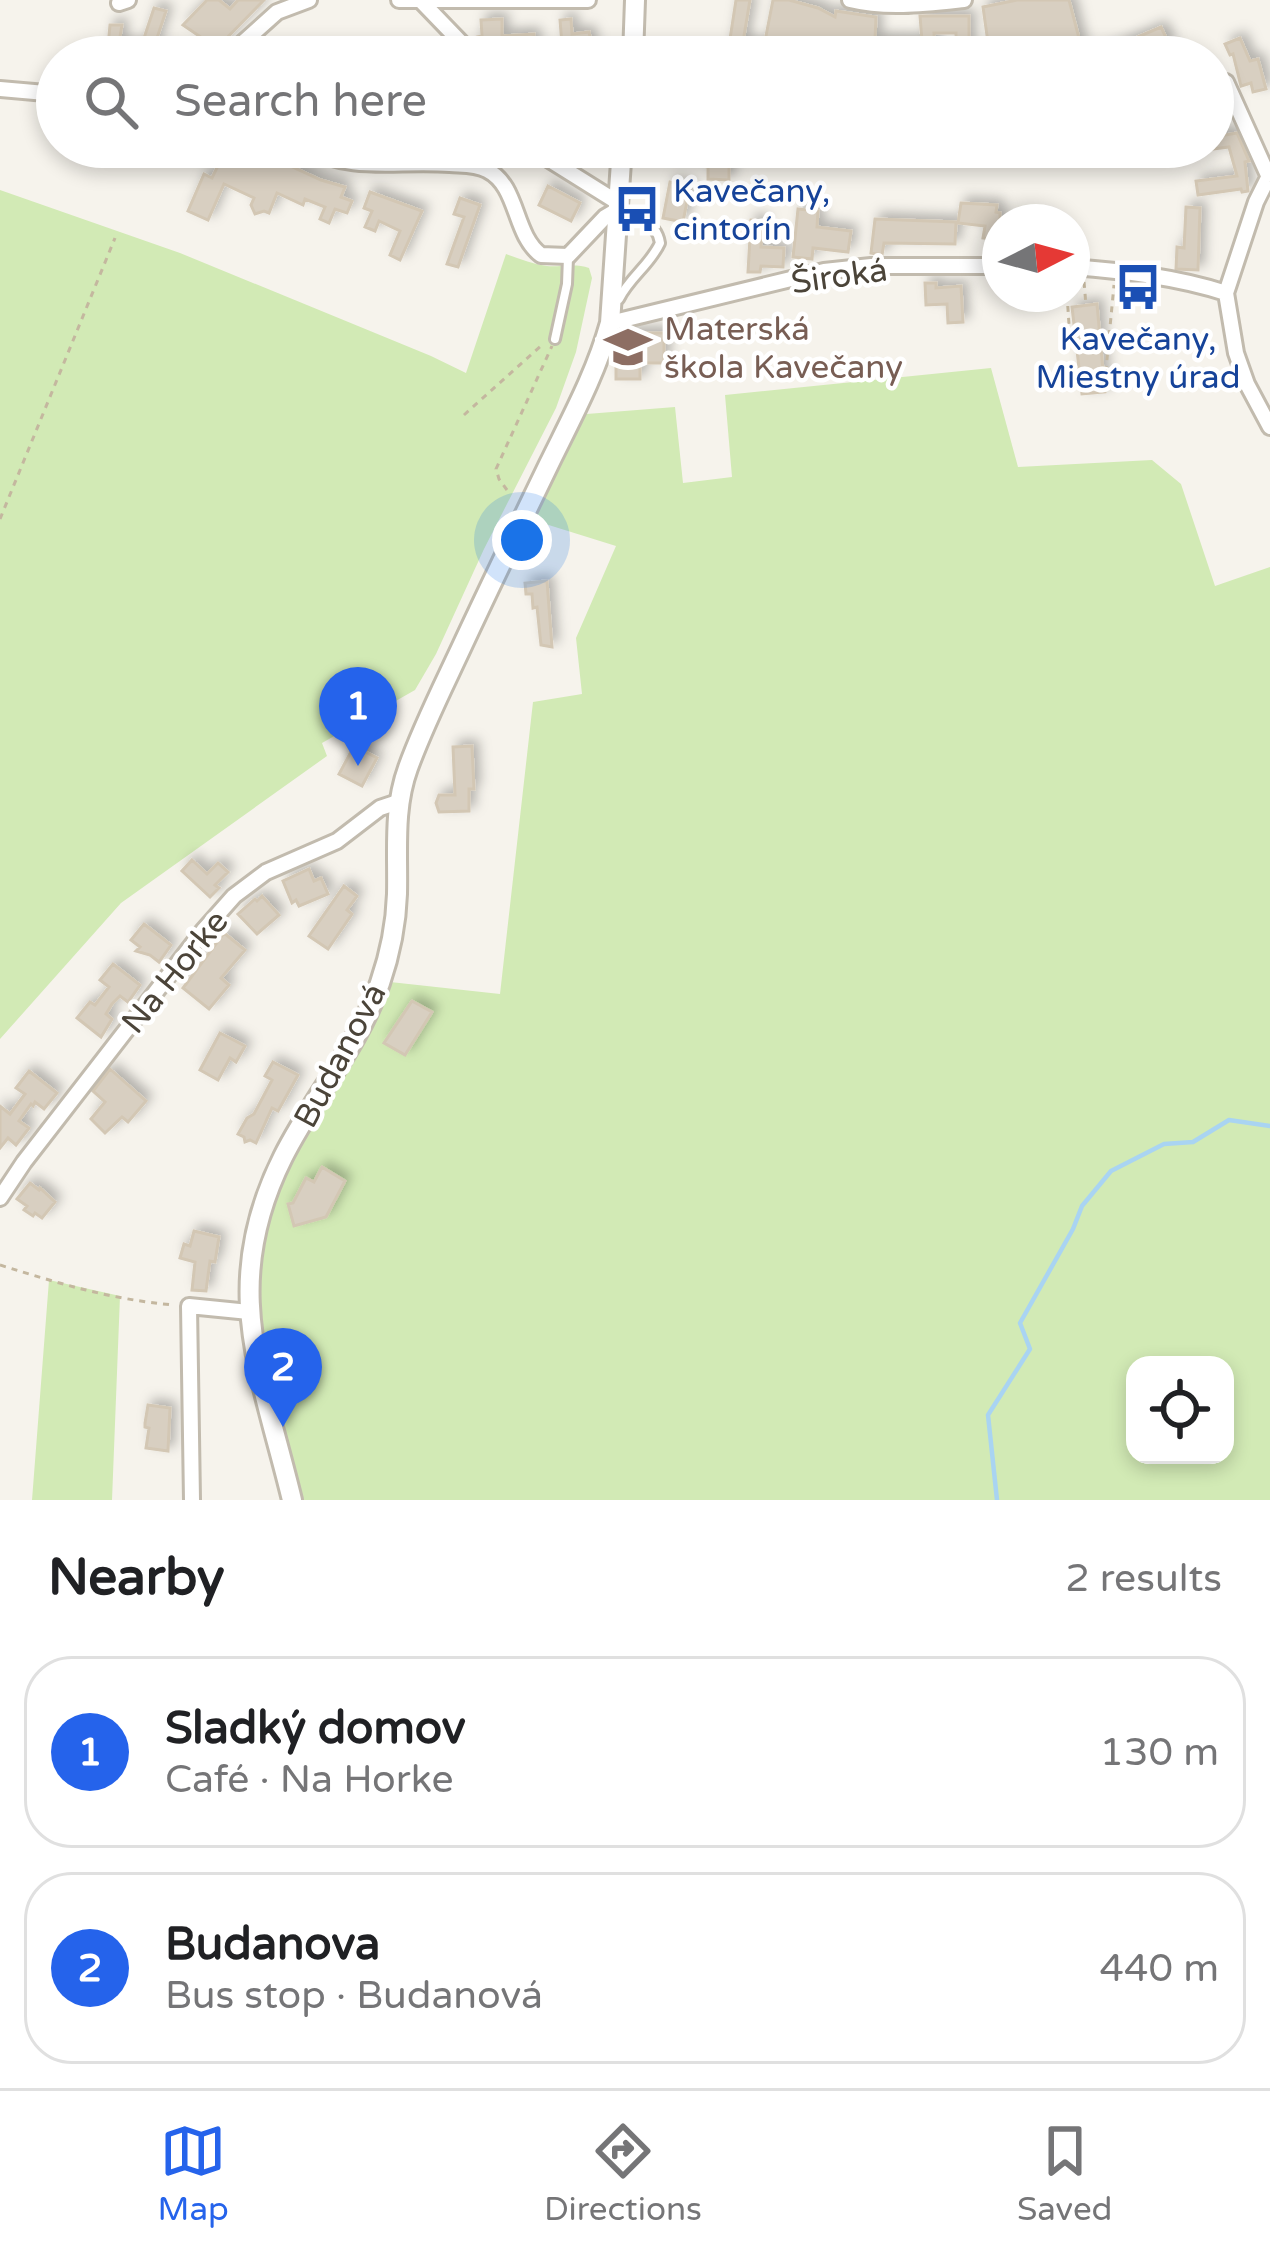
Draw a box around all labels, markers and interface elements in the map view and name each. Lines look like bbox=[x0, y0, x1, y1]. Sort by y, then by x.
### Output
search box bbox=[36, 36, 1234, 168]
icon: search bbox=[78, 69, 144, 135]
text: Search here bbox=[174, 75, 427, 129]
place label: Kavečany, cintorín bbox=[673, 172, 830, 249]
bus stop icon: Kavečany, cintorín bbox=[612, 184, 662, 234]
north arrow bbox=[982, 204, 1090, 312]
street label: Široká bbox=[789, 250, 890, 303]
bus stop icon: Kavečany, Miestny úrad bbox=[1113, 262, 1163, 312]
place label: Materská škola Kavečany bbox=[664, 310, 903, 387]
place label: Kavečany, Miestny úrad bbox=[1036, 320, 1240, 397]
school or university icon: Materská škola Kavečany bbox=[603, 322, 653, 372]
your location bbox=[492, 510, 552, 570]
pin: 1 bbox=[319, 667, 397, 766]
street label: Na Horke bbox=[114, 902, 237, 1041]
street label: Budanová bbox=[286, 977, 395, 1135]
pin: 2 bbox=[244, 1328, 322, 1427]
map controls bbox=[1126, 1356, 1234, 1464]
button: locate bbox=[1126, 1356, 1234, 1464]
text: Nearby bbox=[48, 1547, 225, 1609]
text: 2 results bbox=[1065, 1555, 1222, 1602]
text: Sladký domov bbox=[165, 1702, 466, 1756]
text: 1 bbox=[78, 1729, 102, 1776]
text: 130 m bbox=[1100, 1729, 1219, 1776]
text: Café · Na Horke bbox=[165, 1756, 454, 1803]
text: Budanova bbox=[165, 1918, 380, 1972]
text: 2 bbox=[78, 1945, 102, 1992]
text: 440 m bbox=[1100, 1945, 1219, 1992]
text: Bus stop · Budanová bbox=[165, 1972, 543, 2019]
tab: Map bbox=[158, 2118, 229, 2229]
tab: Directions bbox=[544, 2118, 702, 2229]
tab: Saved bbox=[1017, 2118, 1112, 2229]

